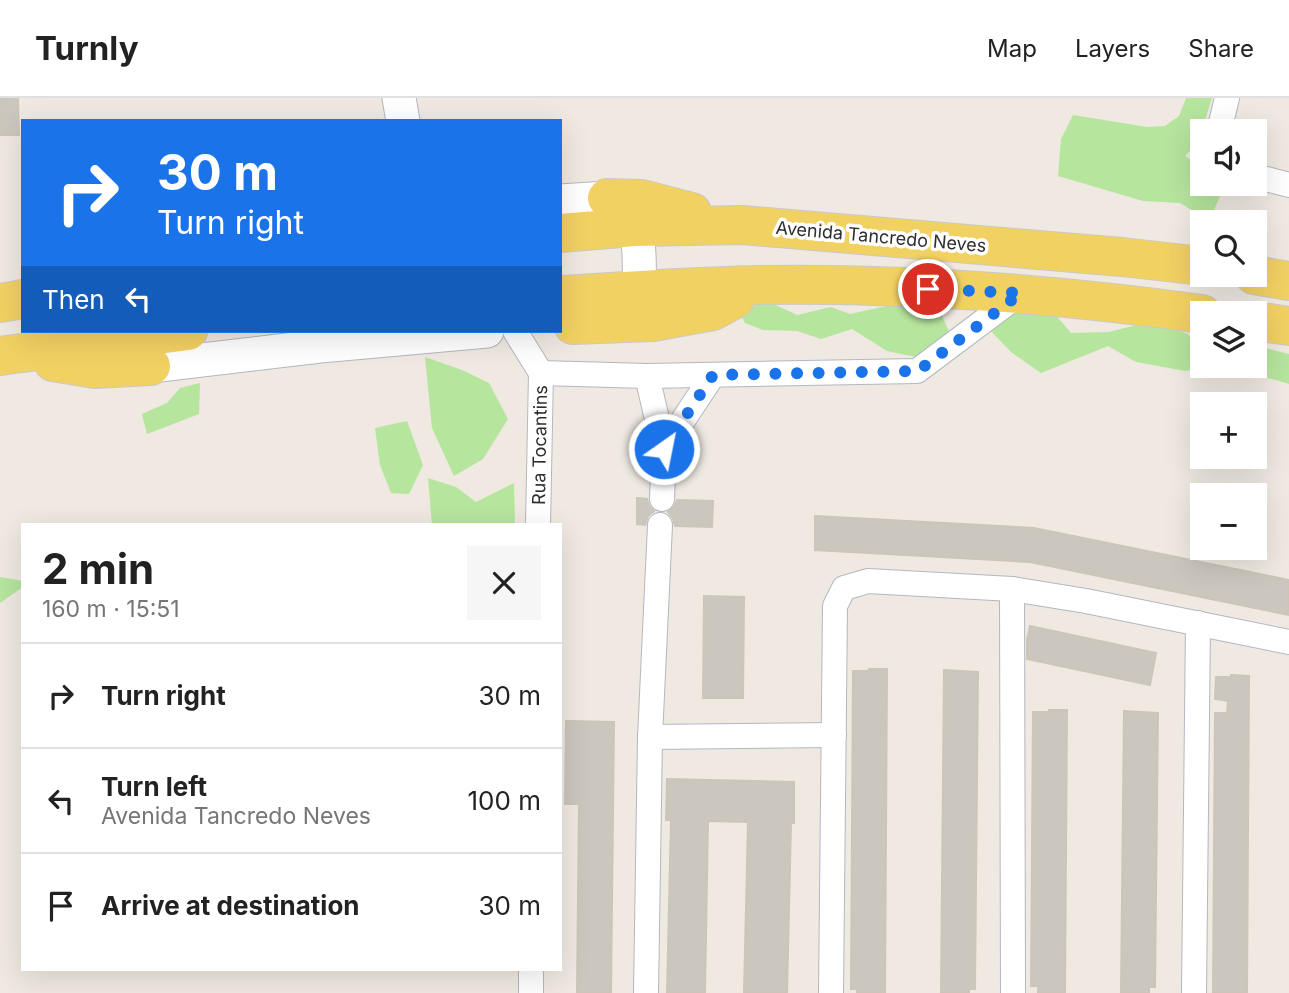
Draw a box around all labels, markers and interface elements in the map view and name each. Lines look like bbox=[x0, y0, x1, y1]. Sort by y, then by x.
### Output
text: Turnly bbox=[35, 28, 139, 68]
text: Map bbox=[987, 34, 1037, 63]
text: Layers bbox=[1075, 34, 1150, 63]
text: Share bbox=[1188, 34, 1254, 63]
map controls bbox=[1190, 119, 1267, 560]
button: sound bbox=[1190, 119, 1267, 196]
text: 30 m bbox=[157, 143, 278, 202]
icon: right bbox=[42, 147, 133, 238]
text: Turn right bbox=[157, 203, 304, 242]
button: search bbox=[1190, 210, 1267, 287]
street label: Avenida Tancredo Neves bbox=[775, 217, 987, 256]
pin bbox=[898, 259, 958, 319]
icon: arrive bbox=[909, 270, 947, 308]
icon: left bbox=[119, 280, 157, 318]
text: Then bbox=[42, 284, 105, 315]
button: layers bbox=[1190, 301, 1267, 378]
street label: Rua Tocantins bbox=[528, 385, 551, 505]
button: + bbox=[1190, 392, 1267, 469]
position arrow bbox=[627, 412, 701, 486]
button: − bbox=[1190, 483, 1267, 560]
text: 2 min bbox=[42, 543, 154, 594]
button: close bbox=[467, 546, 541, 620]
text: 160 m · 15:51 bbox=[42, 595, 180, 623]
icon: right bbox=[42, 677, 80, 715]
text: Turn right bbox=[101, 680, 226, 711]
text: 30 m bbox=[478, 680, 541, 711]
text: Turn left bbox=[101, 771, 207, 802]
icon: left bbox=[42, 782, 80, 820]
text: 100 m bbox=[468, 785, 541, 816]
text: Avenida Tancredo Neves bbox=[101, 802, 371, 830]
icon: arrive bbox=[42, 887, 80, 925]
text: Arrive at destination bbox=[101, 890, 360, 921]
text: 30 m bbox=[478, 890, 541, 921]

